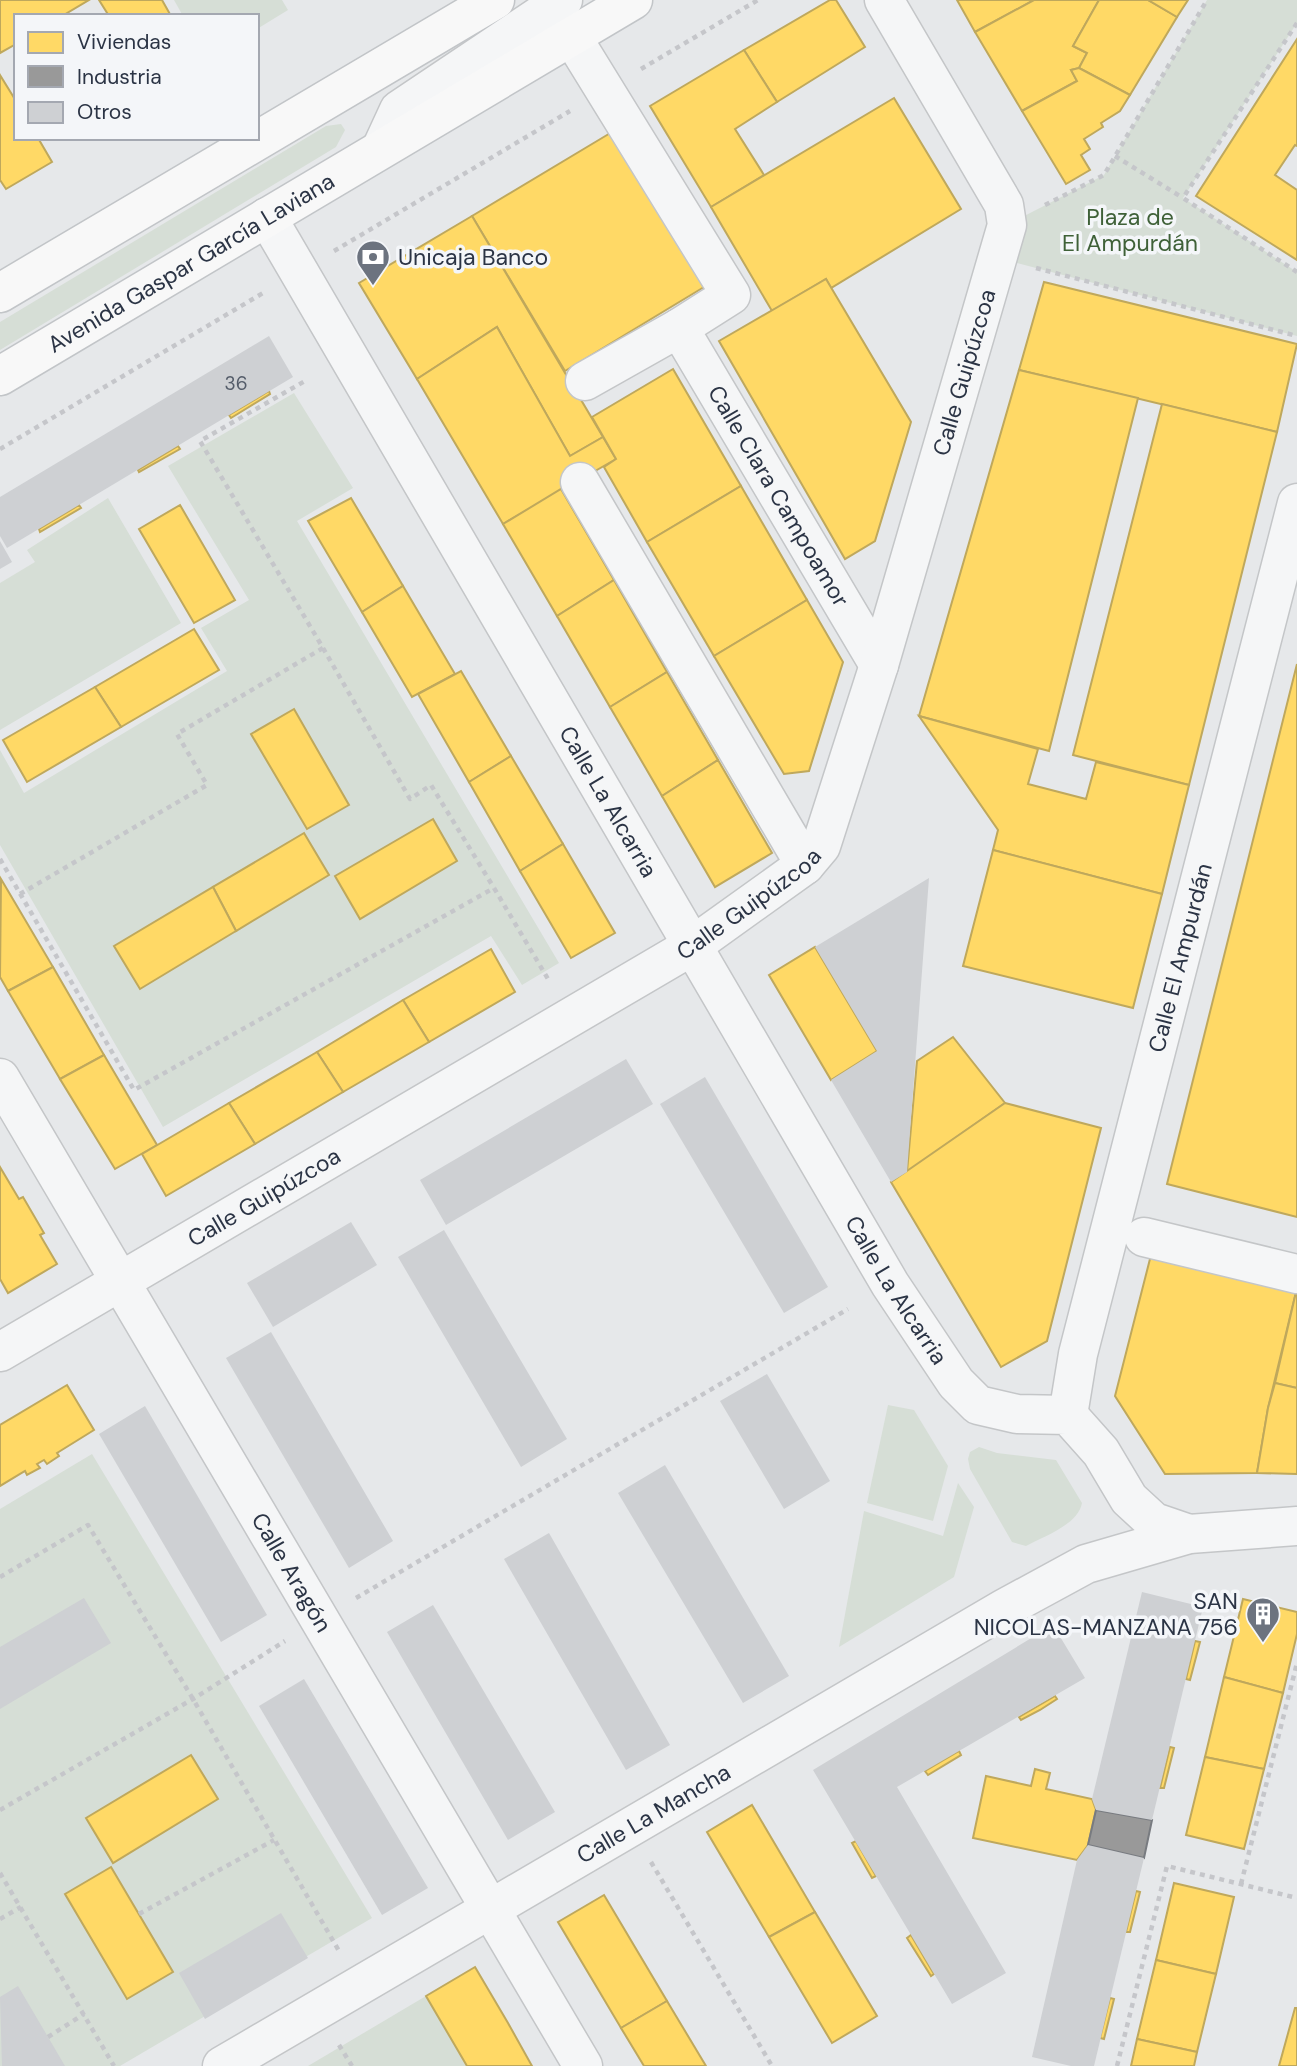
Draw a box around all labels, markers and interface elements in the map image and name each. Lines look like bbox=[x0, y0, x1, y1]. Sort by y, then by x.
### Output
legend bbox=[14, 14, 259, 140]
text: Viviendas bbox=[77, 28, 171, 56]
text: Industria bbox=[77, 63, 162, 91]
text: Otros bbox=[77, 98, 132, 126]
street label: Avenida Gaspar García Laviana bbox=[42, 166, 340, 359]
park label: Plaza de El Ampurdán bbox=[1062, 202, 1198, 258]
bank icon: Unicaja Banco bbox=[354, 238, 392, 287]
place label: Unicaja Banco bbox=[398, 242, 548, 272]
street label: Calle Guipúzcoa bbox=[926, 286, 1003, 459]
house number: 36 bbox=[224, 371, 248, 396]
street label: Calle Clara Campoamor bbox=[701, 380, 856, 612]
street label: Calle La Alcarria bbox=[552, 720, 664, 883]
street label: Calle Guipúzcoa bbox=[671, 842, 828, 967]
street label: Calle El Ampurdán bbox=[1141, 860, 1219, 1056]
street label: Calle Guipúzcoa bbox=[182, 1141, 346, 1254]
street label: Calle La Alcarria bbox=[838, 1210, 954, 1370]
street label: Calle Aragón bbox=[245, 1507, 339, 1638]
place label: SAN NICOLAS-MANZANA 756 bbox=[974, 1586, 1238, 1642]
building icon: SAN NICOLAS-MANZANA 756 bbox=[1244, 1595, 1282, 1644]
street label: Calle La Mancha bbox=[571, 1757, 736, 1870]

